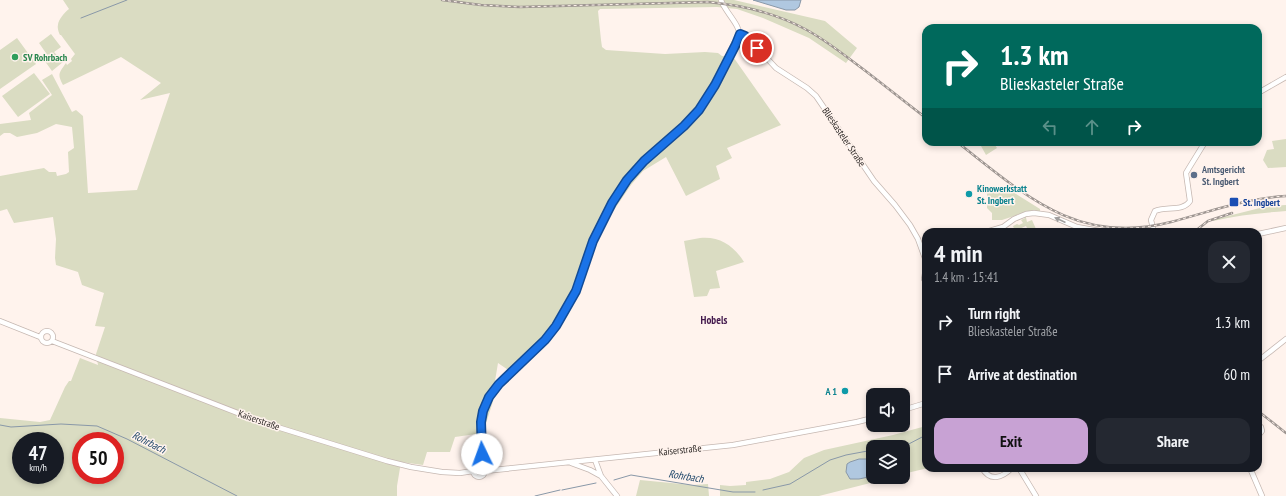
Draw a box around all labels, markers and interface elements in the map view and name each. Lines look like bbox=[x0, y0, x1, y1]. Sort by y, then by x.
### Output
pin bbox=[740, 31, 774, 65]
text: 1.3 km bbox=[1000, 36, 1069, 73]
icon: arrive bbox=[746, 37, 768, 59]
icon: right bbox=[934, 40, 986, 92]
place label: SV Rohrbach bbox=[23, 51, 68, 64]
marker: SV Rohrbach bbox=[10, 52, 20, 62]
text: Blieskasteler Straße bbox=[1000, 72, 1124, 95]
street label: Blieskasteler Straße bbox=[819, 105, 869, 169]
icon: left bbox=[1039, 116, 1061, 138]
icon: ahead bbox=[1081, 116, 1103, 138]
icon: right bbox=[1123, 116, 1145, 138]
place label: Amtsgericht St. Ingbert bbox=[1201, 163, 1245, 188]
marker: Amtsgericht St. Ingbert bbox=[1189, 170, 1199, 180]
place label: Kinowerkstatt St. Ingbert bbox=[977, 182, 1027, 207]
marker: Kinowerkstatt St. Ingbert bbox=[964, 189, 974, 199]
marker: St. Ingbert bbox=[1228, 196, 1240, 208]
place label: St. Ingbert bbox=[1243, 196, 1280, 209]
one-way arrow bbox=[1055, 217, 1066, 223]
text: 4 min bbox=[934, 238, 982, 269]
button: close bbox=[1208, 241, 1250, 283]
text: 1.4 km · 15:41 bbox=[934, 269, 999, 286]
text: Turn right bbox=[968, 304, 1020, 323]
icon: right bbox=[934, 311, 956, 333]
district label: Hobels bbox=[701, 313, 728, 327]
text: 1.3 km bbox=[1215, 313, 1250, 332]
text: Blieskasteler Straße bbox=[968, 323, 1058, 340]
icon: arrive bbox=[934, 363, 956, 385]
text: Arrive at destination bbox=[968, 365, 1077, 384]
text: 60 m bbox=[1224, 365, 1250, 384]
place label: A 1 bbox=[825, 385, 837, 398]
marker: A 1 bbox=[840, 386, 850, 396]
map controls bbox=[866, 388, 910, 484]
button: sound bbox=[866, 388, 910, 432]
street label: Kaiserstraße bbox=[237, 407, 281, 433]
button: Exit bbox=[934, 418, 1088, 464]
button: Share bbox=[1096, 418, 1250, 464]
water label: Rohrbach bbox=[130, 428, 169, 457]
speed limit sign: 50 bbox=[72, 432, 124, 484]
position arrow bbox=[461, 433, 503, 475]
text: 47 bbox=[28, 440, 48, 466]
button: layers bbox=[866, 440, 910, 484]
street label: Kaiserstraße bbox=[658, 441, 702, 459]
text: km/h bbox=[29, 461, 47, 474]
water label: Rohrbach bbox=[667, 466, 706, 486]

